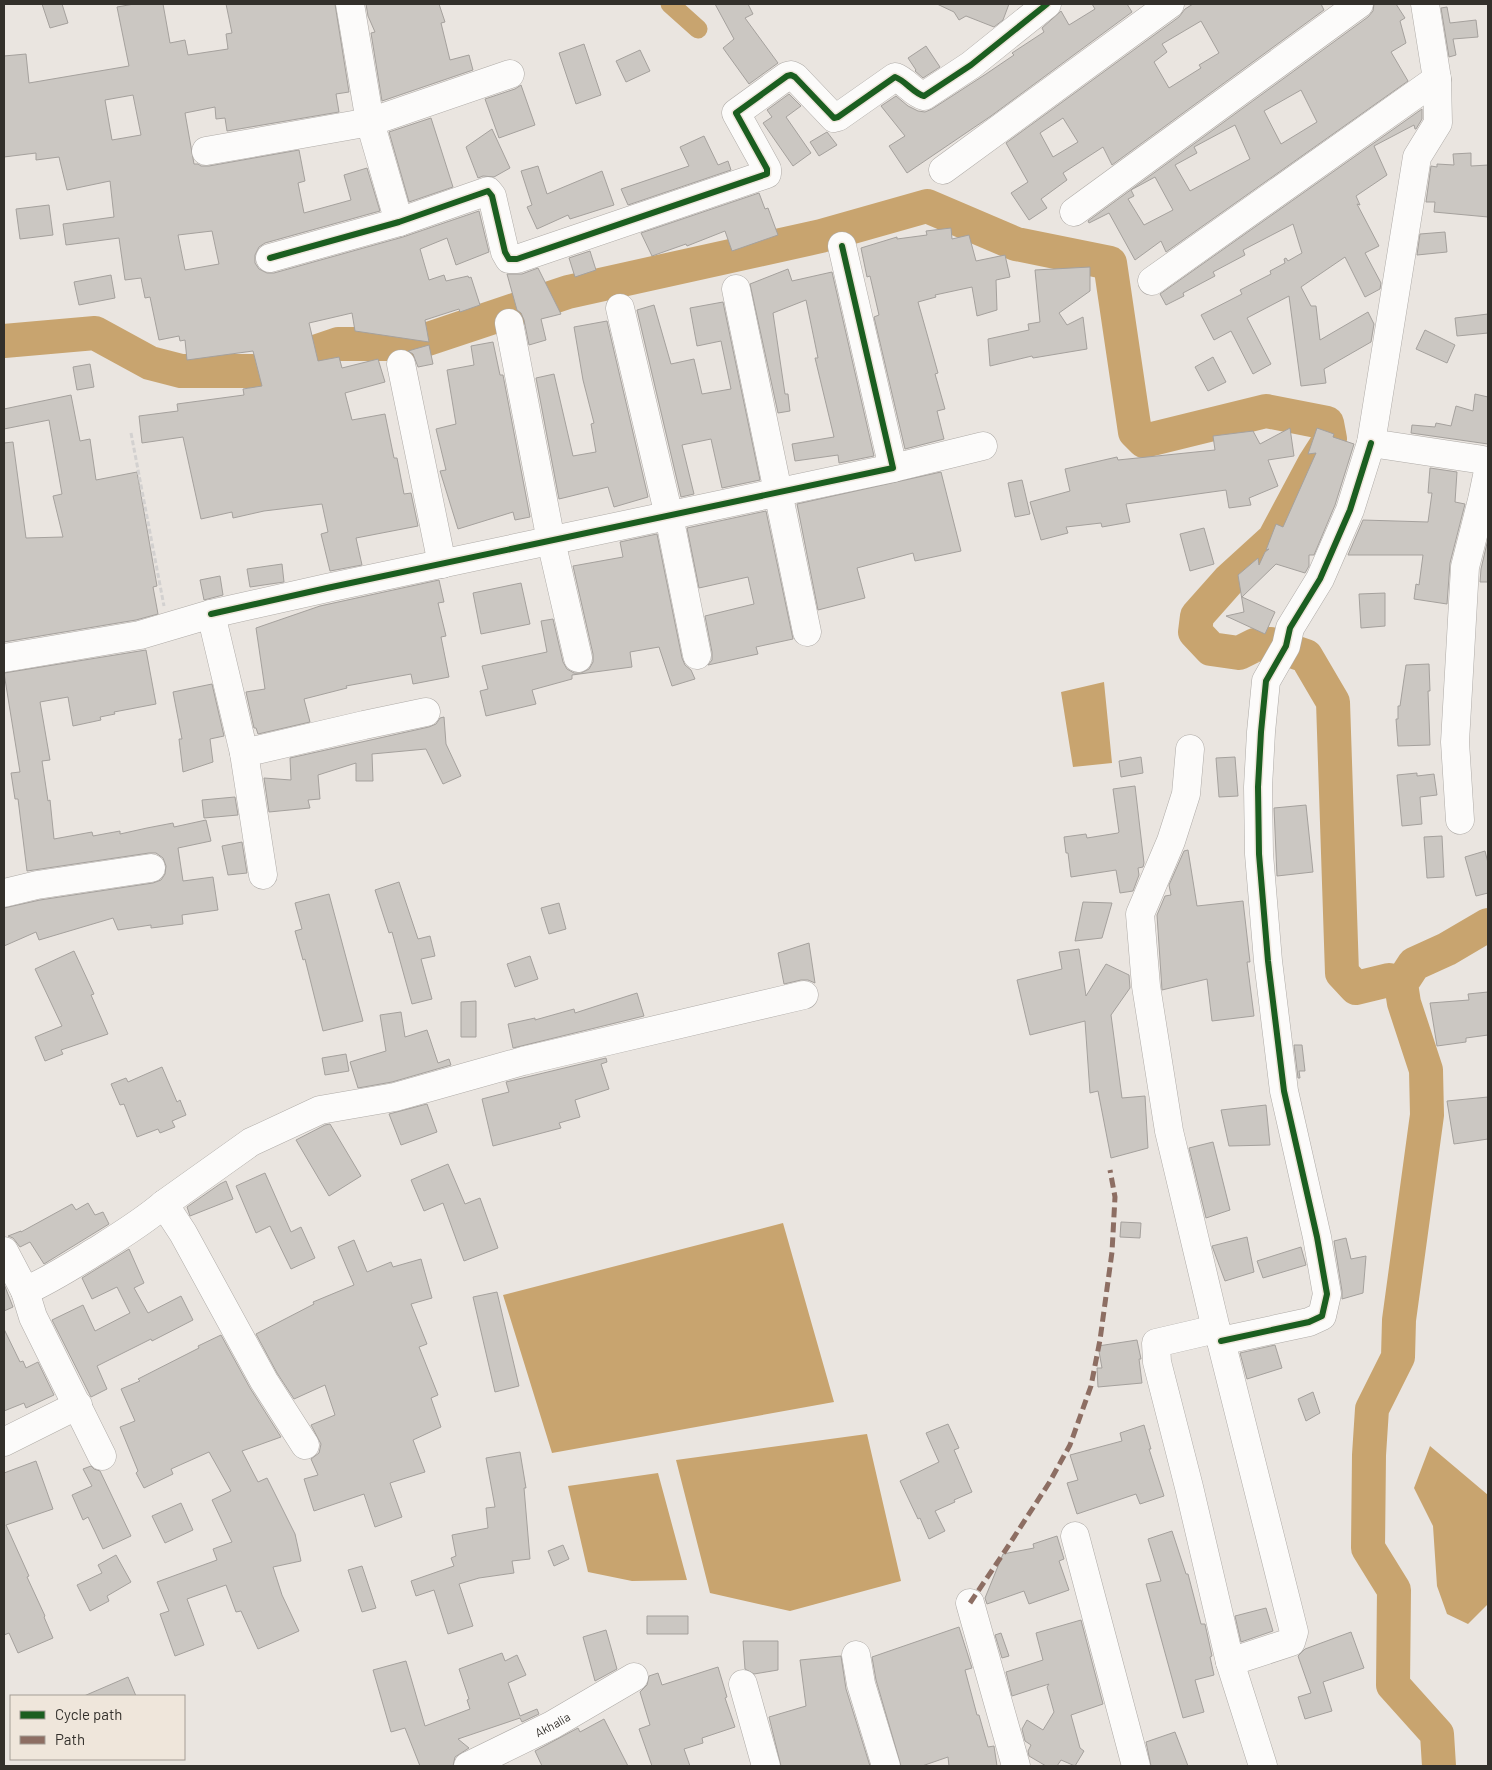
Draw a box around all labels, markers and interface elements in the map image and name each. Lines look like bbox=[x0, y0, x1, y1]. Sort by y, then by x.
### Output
legend bbox=[10, 1695, 185, 1760]
text: Cycle path bbox=[55, 1705, 122, 1723]
street label: Akhalia bbox=[532, 1709, 572, 1739]
text: Path bbox=[55, 1730, 85, 1748]

